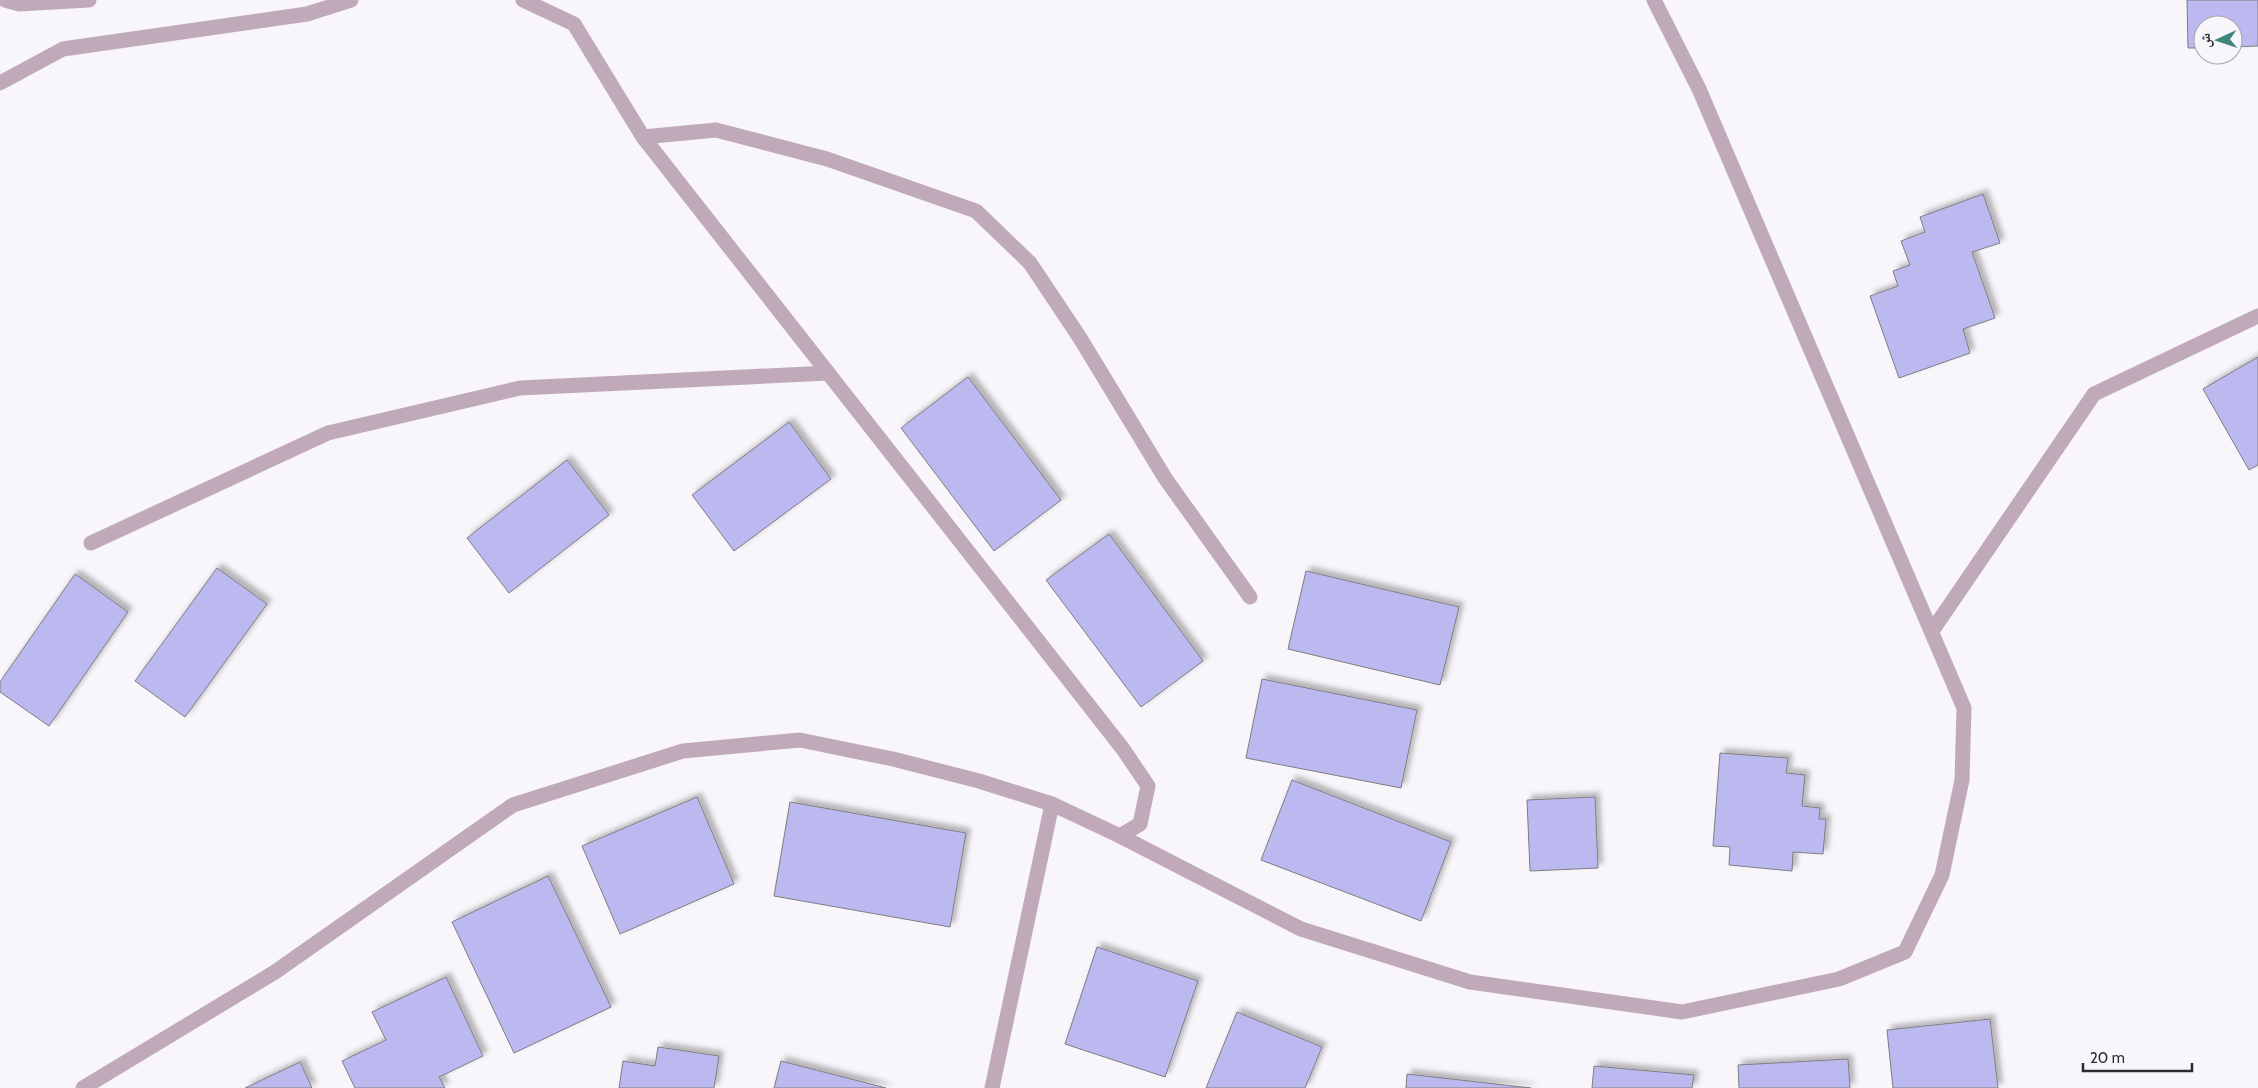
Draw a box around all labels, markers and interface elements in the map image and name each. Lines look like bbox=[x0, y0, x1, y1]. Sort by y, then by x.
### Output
north arrow bbox=[2193, 15, 2243, 65]
text: ش bbox=[2196, 33, 2214, 49]
scale bar bbox=[2083, 1040, 2192, 1072]
text: 20 m bbox=[2090, 1049, 2125, 1067]

